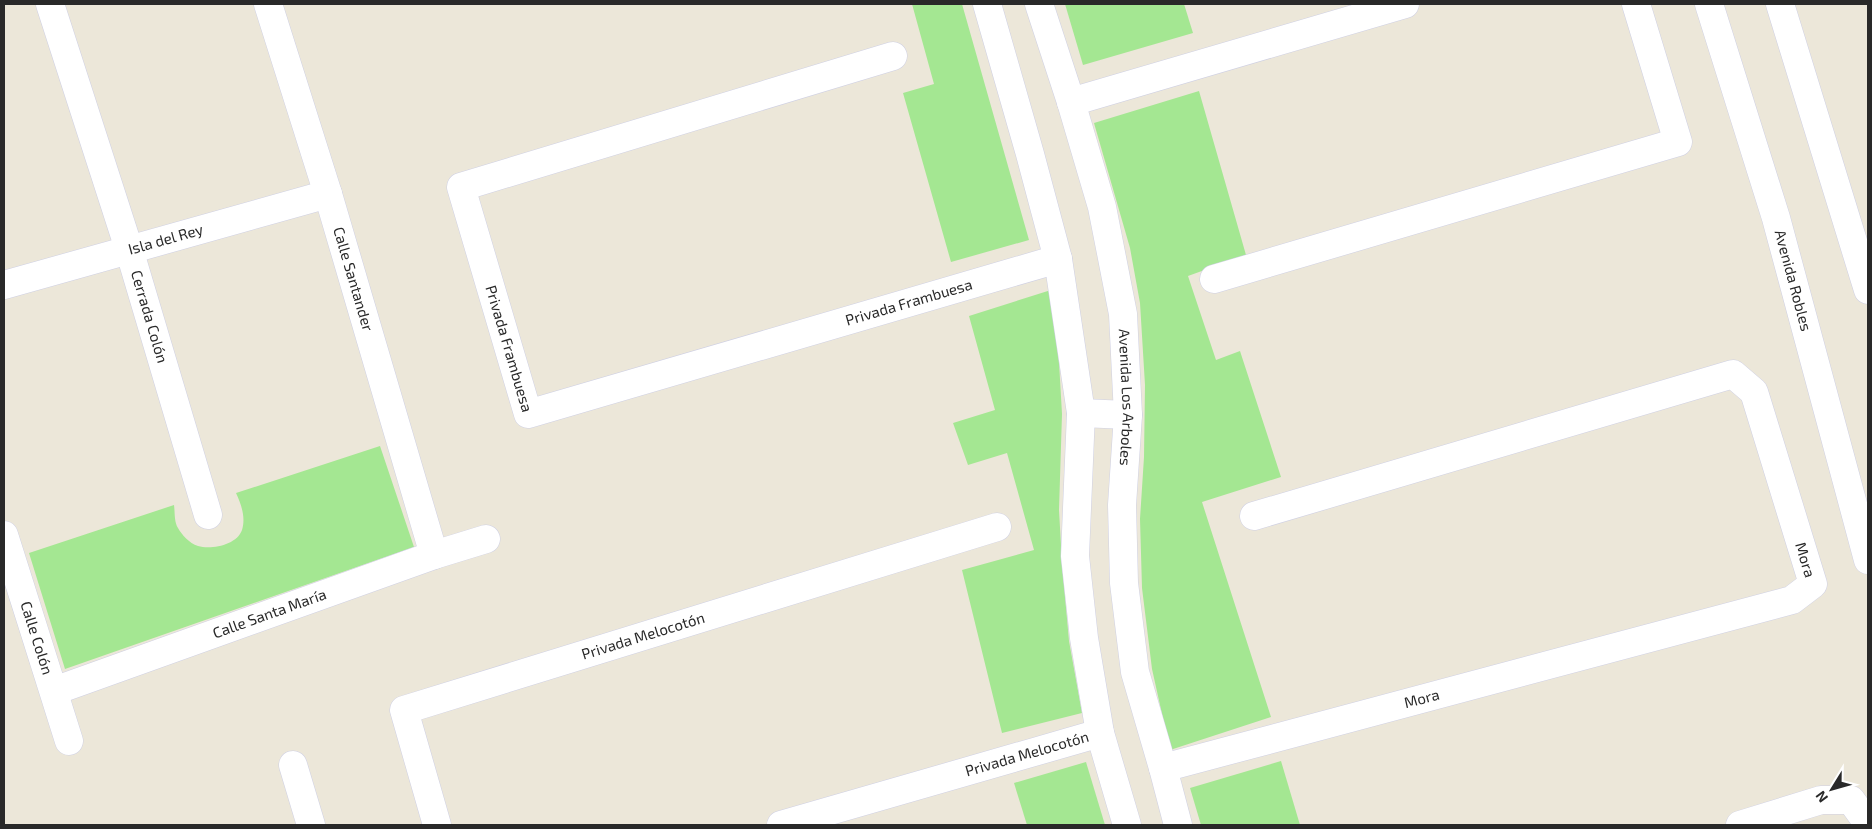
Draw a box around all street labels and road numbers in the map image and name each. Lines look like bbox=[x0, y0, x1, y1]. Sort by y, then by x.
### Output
street label: Isla del Rey bbox=[126, 220, 205, 258]
street label: Calle Santander bbox=[330, 225, 378, 333]
street label: Avenida Robles bbox=[1772, 228, 1816, 333]
street label: Cerrada Colón bbox=[128, 268, 172, 365]
street label: Privada Frambuesa bbox=[843, 275, 974, 329]
street label: Privada Frambuesa bbox=[482, 283, 537, 414]
street label: Avenida Los Arboles bbox=[1116, 328, 1138, 466]
street label: Mora bbox=[1792, 540, 1820, 580]
street label: Calle Santa María bbox=[210, 584, 328, 641]
street label: Calle Colón bbox=[17, 599, 57, 677]
street label: Privada Melocotón bbox=[579, 608, 707, 663]
street label: Mora bbox=[1402, 685, 1441, 711]
street label: Privada Melocotón bbox=[963, 727, 1091, 779]

